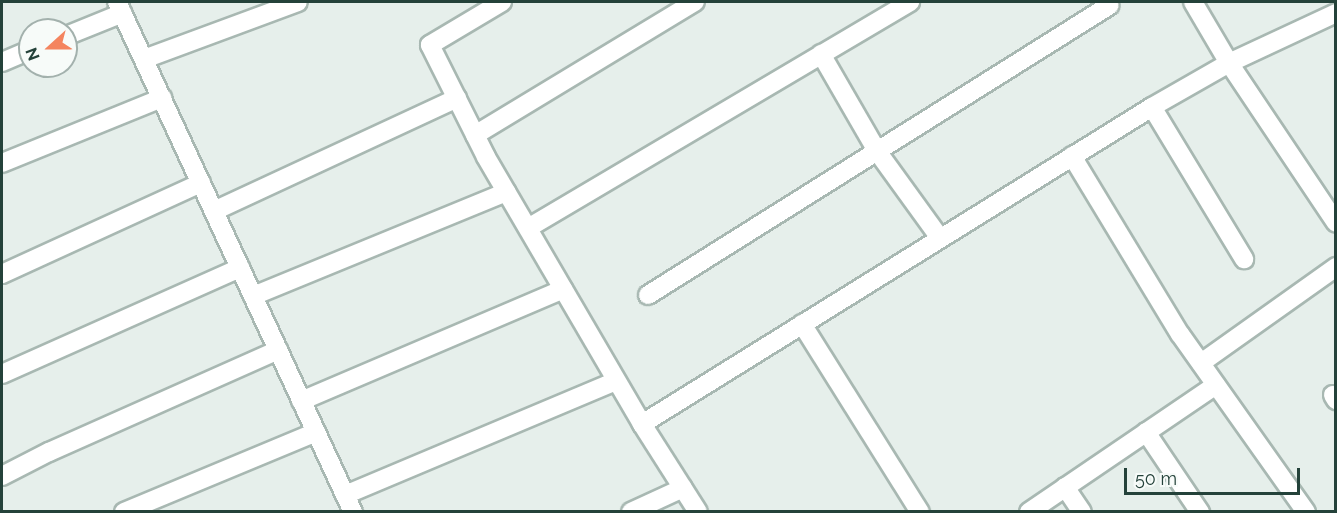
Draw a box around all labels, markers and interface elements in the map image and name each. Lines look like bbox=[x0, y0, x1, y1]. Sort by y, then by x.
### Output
north arrow bbox=[18, 18, 78, 78]
text: N bbox=[22, 45, 44, 63]
scale bar bbox=[1127, 456, 1302, 494]
text: 50 m bbox=[1135, 468, 1177, 489]

